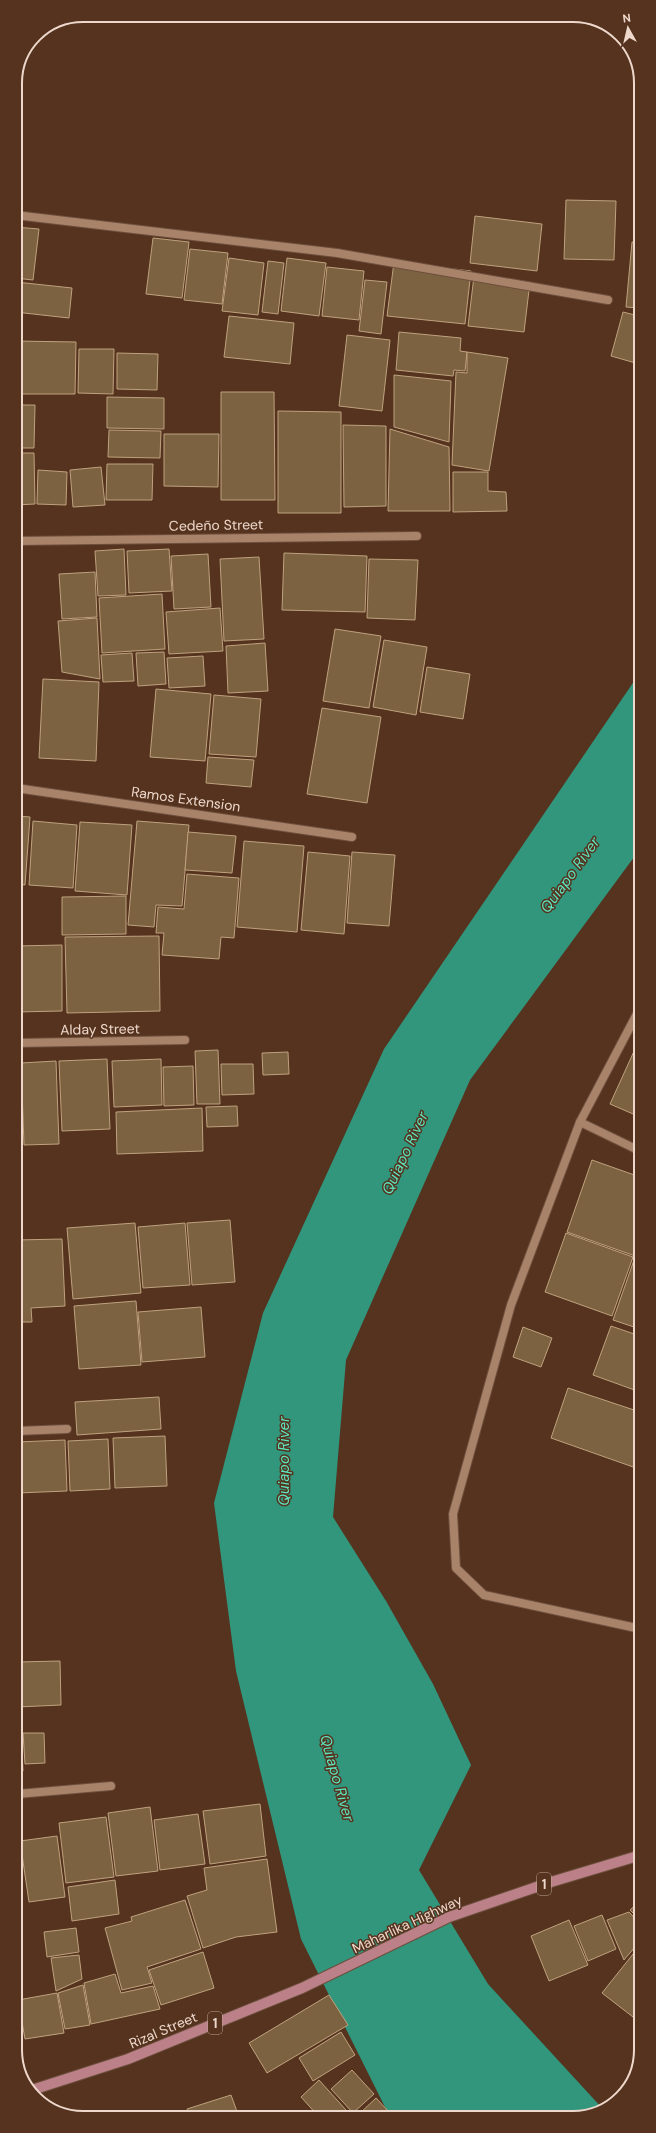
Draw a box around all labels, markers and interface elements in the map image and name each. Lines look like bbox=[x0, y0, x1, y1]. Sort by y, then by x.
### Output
north arrow bbox=[608, 8, 648, 48]
text: N bbox=[622, 11, 632, 26]
street label: Cedeño Street bbox=[169, 515, 263, 535]
street label: Ramos Extension bbox=[130, 782, 242, 816]
water label: Quiapo River bbox=[536, 833, 605, 917]
street label: Alday Street bbox=[60, 1019, 140, 1039]
water label: Quiapo River bbox=[377, 1108, 433, 1198]
water label: Quiapo River bbox=[274, 1416, 294, 1506]
water label: Quiapo River bbox=[315, 1732, 359, 1824]
road number: 1 bbox=[537, 1873, 551, 1895]
street label: Maharlika Highway bbox=[349, 1891, 465, 1957]
street label: Rizal Street bbox=[126, 2008, 200, 2052]
road number: 1 bbox=[208, 2012, 222, 2034]

